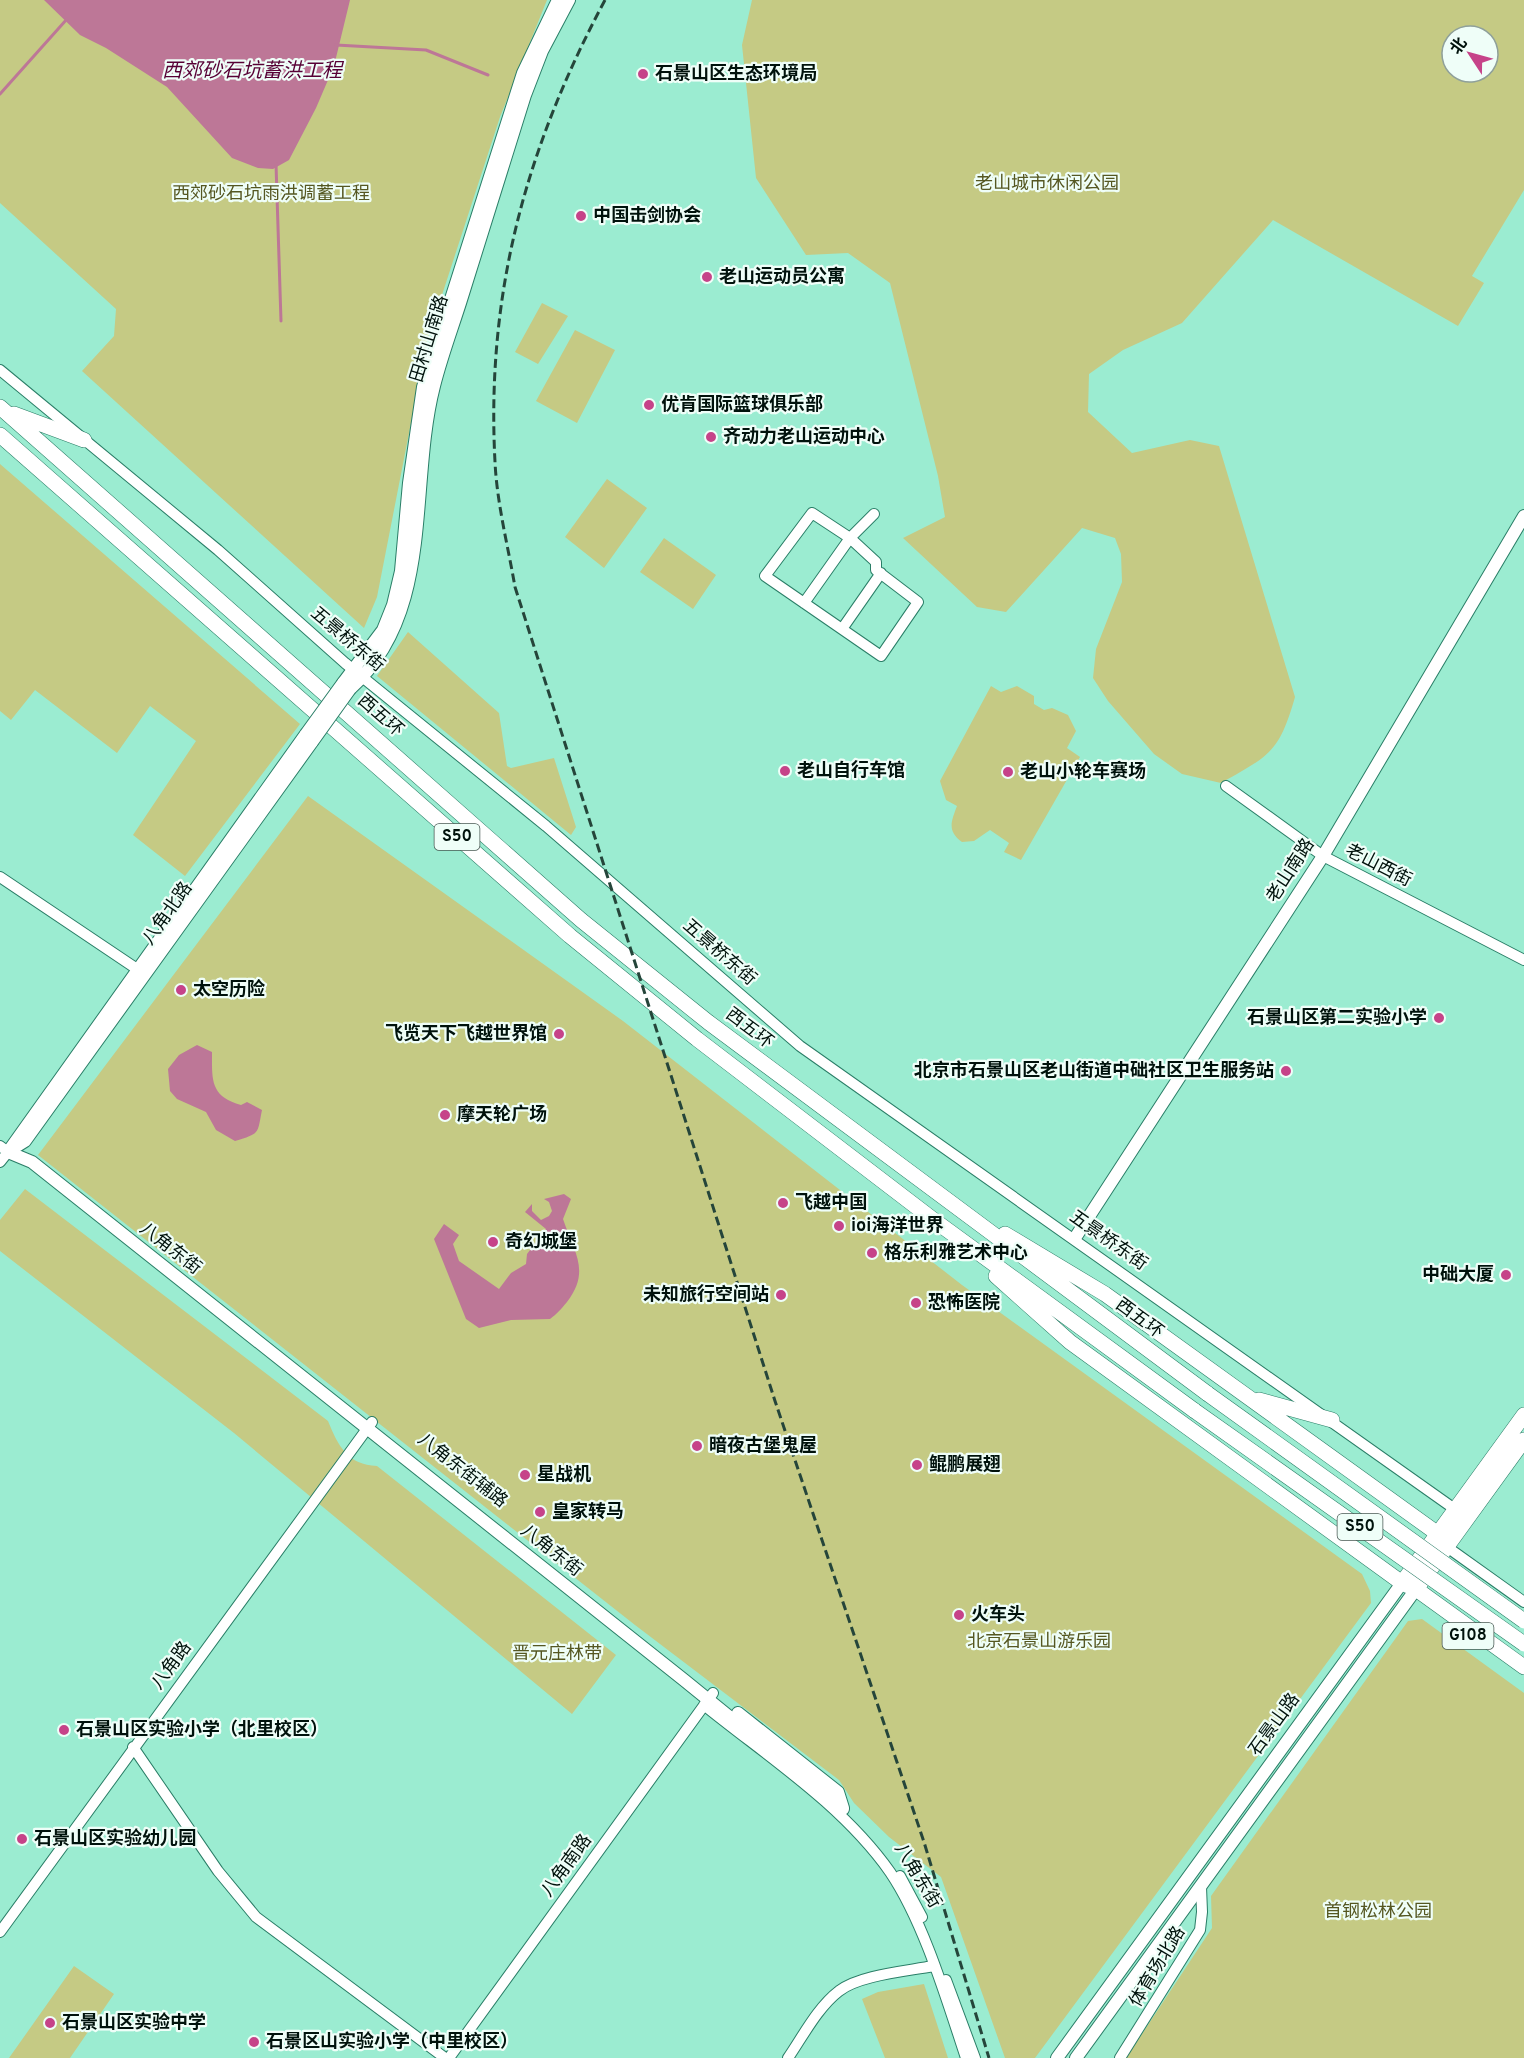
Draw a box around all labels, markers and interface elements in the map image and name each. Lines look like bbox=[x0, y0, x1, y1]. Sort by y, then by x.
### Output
north arrow bbox=[1440, 24, 1500, 84]
text: 北 bbox=[1447, 34, 1472, 59]
water label: 西郊砂石坑蓄洪工程 bbox=[162, 59, 345, 85]
place label: 石景山区生态环境局 bbox=[655, 63, 817, 86]
marker: 石景山区生态环境局 bbox=[636, 67, 650, 81]
park label: 老山城市休闲公园 bbox=[975, 173, 1119, 196]
park label: 西郊砂石坑雨洪调蓄工程 bbox=[172, 183, 370, 206]
place label: 中国击剑协会 bbox=[593, 205, 701, 228]
marker: 中国击剑协会 bbox=[574, 209, 588, 223]
place label: 老山运动员公寓 bbox=[719, 266, 845, 289]
marker: 老山运动员公寓 bbox=[700, 270, 714, 284]
street label: 田村山南路 bbox=[406, 293, 454, 385]
place label: 优肯国际篮球俱乐部 bbox=[661, 394, 823, 417]
marker: 优肯国际篮球俱乐部 bbox=[642, 398, 656, 412]
place label: 齐动力老山运动中心 bbox=[723, 426, 885, 449]
marker: 齐动力老山运动中心 bbox=[704, 430, 718, 444]
street label: 五景桥东街 bbox=[305, 602, 389, 678]
street label: 西五环 bbox=[352, 690, 408, 742]
place label: 老山自行车馆 bbox=[797, 759, 905, 783]
place label: 老山小轮车赛场 bbox=[1020, 760, 1146, 784]
marker: 老山自行车馆 bbox=[778, 764, 792, 778]
marker: 老山小轮车赛场 bbox=[1001, 765, 1015, 779]
road number: S50 bbox=[434, 824, 480, 850]
street label: 老山南路 bbox=[1262, 835, 1320, 907]
street label: 老山西街 bbox=[1341, 839, 1415, 893]
street label: 八角北路 bbox=[138, 878, 198, 950]
street label: 五景桥东街 bbox=[677, 915, 761, 991]
place label: 太空历险 bbox=[193, 979, 265, 1002]
marker: 太空历险 bbox=[174, 983, 188, 997]
street label: 西五环 bbox=[721, 1004, 777, 1054]
place label: 石景山区第二实验小学 bbox=[1247, 1007, 1427, 1030]
marker: 石景山区第二实验小学 bbox=[1432, 1011, 1446, 1025]
place label: 飞览天下飞越世界馆 bbox=[385, 1023, 547, 1046]
marker: 飞览天下飞越世界馆 bbox=[552, 1027, 566, 1041]
place label: 北京市石景山区老山街道中础社区卫生服务站 bbox=[914, 1060, 1274, 1083]
marker: 北京市石景山区老山街道中础社区卫生服务站 bbox=[1279, 1064, 1293, 1078]
place label: 摩天轮广场 bbox=[457, 1104, 547, 1127]
marker: 摩天轮广场 bbox=[438, 1108, 452, 1122]
place label: 飞越中国 bbox=[795, 1192, 867, 1215]
marker: 飞越中国 bbox=[776, 1196, 790, 1210]
street label: 五景桥东街 bbox=[1065, 1206, 1151, 1276]
place label: ioi海洋世界 bbox=[851, 1215, 943, 1238]
street label: 八角东街 bbox=[135, 1218, 205, 1280]
marker: ioi海洋世界 bbox=[832, 1219, 846, 1233]
place label: 奇幻城堡 bbox=[505, 1231, 577, 1254]
marker: 奇幻城堡 bbox=[486, 1235, 500, 1249]
place label: 格乐利雅艺术中心 bbox=[884, 1242, 1028, 1265]
marker: 格乐利雅艺术中心 bbox=[865, 1246, 879, 1260]
place label: 中础大厦 bbox=[1422, 1264, 1494, 1287]
marker: 中础大厦 bbox=[1499, 1268, 1513, 1282]
place label: 未知旅行空间站 bbox=[643, 1283, 769, 1307]
marker: 未知旅行空间站 bbox=[774, 1288, 788, 1302]
place label: 恐怖医院 bbox=[928, 1292, 1000, 1315]
street label: 西五环 bbox=[1110, 1294, 1168, 1344]
marker: 恐怖医院 bbox=[909, 1296, 923, 1310]
street label: 八角东街辅路 bbox=[412, 1429, 512, 1513]
place label: 暗夜古堡鬼屋 bbox=[709, 1435, 817, 1458]
marker: 暗夜古堡鬼屋 bbox=[690, 1439, 704, 1453]
place label: 鲲鹏展翅 bbox=[929, 1454, 1001, 1477]
marker: 鲲鹏展翅 bbox=[910, 1458, 924, 1472]
place label: 星战机 bbox=[537, 1464, 591, 1487]
marker: 星战机 bbox=[518, 1468, 532, 1482]
place label: 皇家转马 bbox=[552, 1501, 624, 1524]
marker: 皇家转马 bbox=[533, 1505, 547, 1519]
road number: S50 bbox=[1338, 1514, 1382, 1540]
street label: 八角东街 bbox=[516, 1520, 586, 1582]
place label: 火车头 bbox=[971, 1604, 1025, 1627]
marker: 火车头 bbox=[952, 1608, 966, 1622]
road number: G108 bbox=[1442, 1623, 1494, 1649]
park label: 北京石景山游乐园 bbox=[967, 1631, 1111, 1654]
street label: 八角路 bbox=[147, 1637, 197, 1695]
park label: 晋元庄林带 bbox=[512, 1643, 602, 1666]
street label: 石景山路 bbox=[1245, 1689, 1305, 1761]
place label: 石景山区实验小学（北里校区） bbox=[76, 1719, 328, 1742]
marker: 石景山区实验小学（北里校区） bbox=[57, 1723, 71, 1737]
place label: 石景山区实验幼儿园 bbox=[34, 1828, 196, 1851]
street label: 八角南路 bbox=[537, 1830, 597, 1902]
marker: 石景山区实验幼儿园 bbox=[15, 1832, 29, 1846]
street label: 八角东街 bbox=[889, 1839, 945, 1913]
park label: 首钢松林公园 bbox=[1324, 1901, 1432, 1924]
street label: 体育场北路 bbox=[1125, 1923, 1191, 2011]
place label: 石景山区实验中学 bbox=[62, 2012, 206, 2035]
marker: 石景山区实验中学 bbox=[43, 2016, 57, 2030]
place label: 石景区山实验小学（中里校区） bbox=[266, 2031, 518, 2054]
marker: 石景区山实验小学（中里校区） bbox=[247, 2035, 261, 2049]

